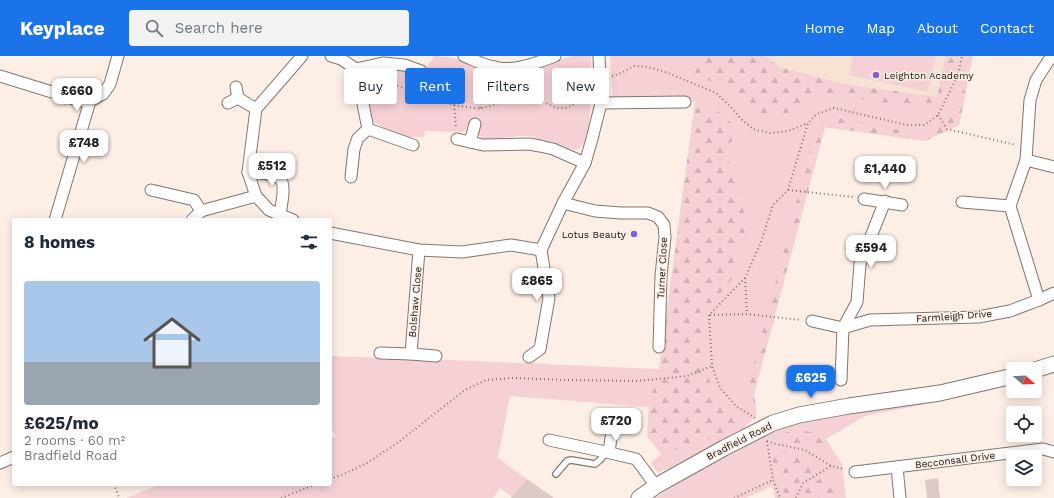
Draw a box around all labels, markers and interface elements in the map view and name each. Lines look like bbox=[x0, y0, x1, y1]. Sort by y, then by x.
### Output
search box bbox=[129, 10, 409, 46]
text: Keyplace bbox=[20, 17, 105, 40]
icon: search bbox=[143, 17, 165, 39]
text: Search here bbox=[175, 19, 263, 37]
text: Home bbox=[804, 20, 844, 36]
text: Map bbox=[866, 20, 895, 36]
text: About bbox=[917, 20, 958, 36]
text: Contact bbox=[980, 20, 1034, 36]
chip: Buy bbox=[344, 68, 397, 104]
chip: Rent bbox=[405, 68, 465, 104]
chip: Filters bbox=[473, 68, 544, 104]
chip: New bbox=[552, 68, 609, 104]
marker: Leighton Academy bbox=[871, 70, 881, 80]
place label: Leighton Academy bbox=[884, 70, 974, 81]
pin: £660 bbox=[53, 78, 101, 112]
text: £660 bbox=[61, 83, 93, 98]
pin: £748 bbox=[60, 130, 108, 164]
text: £748 bbox=[68, 135, 100, 150]
pin: £512 bbox=[248, 153, 296, 187]
pin: £1,440 bbox=[852, 156, 918, 190]
text: £512 bbox=[257, 158, 287, 173]
text: £1,440 bbox=[864, 161, 906, 176]
place label: Lotus Beauty bbox=[562, 229, 627, 240]
marker: Lotus Beauty bbox=[629, 229, 639, 239]
icon: filters bbox=[298, 231, 320, 253]
text: 8 homes bbox=[24, 232, 95, 252]
pin: £594 bbox=[847, 235, 895, 269]
street label: Turner Close bbox=[655, 237, 669, 299]
text: £594 bbox=[855, 240, 887, 255]
street label: Bolshaw Close bbox=[406, 266, 424, 338]
pin: £865 bbox=[513, 268, 561, 302]
text: £865 bbox=[521, 273, 553, 288]
icon: home bbox=[136, 307, 208, 379]
street label: Farmleigh Drive bbox=[916, 308, 993, 324]
north arrow bbox=[1006, 362, 1042, 398]
map controls bbox=[1006, 362, 1042, 486]
pin: £625 bbox=[787, 365, 835, 399]
text: £625 bbox=[795, 370, 827, 385]
button: locate bbox=[1006, 406, 1042, 442]
pin: £720 bbox=[592, 408, 640, 442]
text: £625/mo bbox=[24, 413, 99, 433]
text: £720 bbox=[600, 413, 632, 428]
street label: Bradfield Road bbox=[704, 420, 774, 462]
text: 2 rooms · 60 m² bbox=[24, 433, 125, 448]
text: Bradfield Road bbox=[24, 448, 117, 463]
street label: Becconsall Drive bbox=[914, 450, 996, 470]
button: layers bbox=[1006, 450, 1042, 486]

